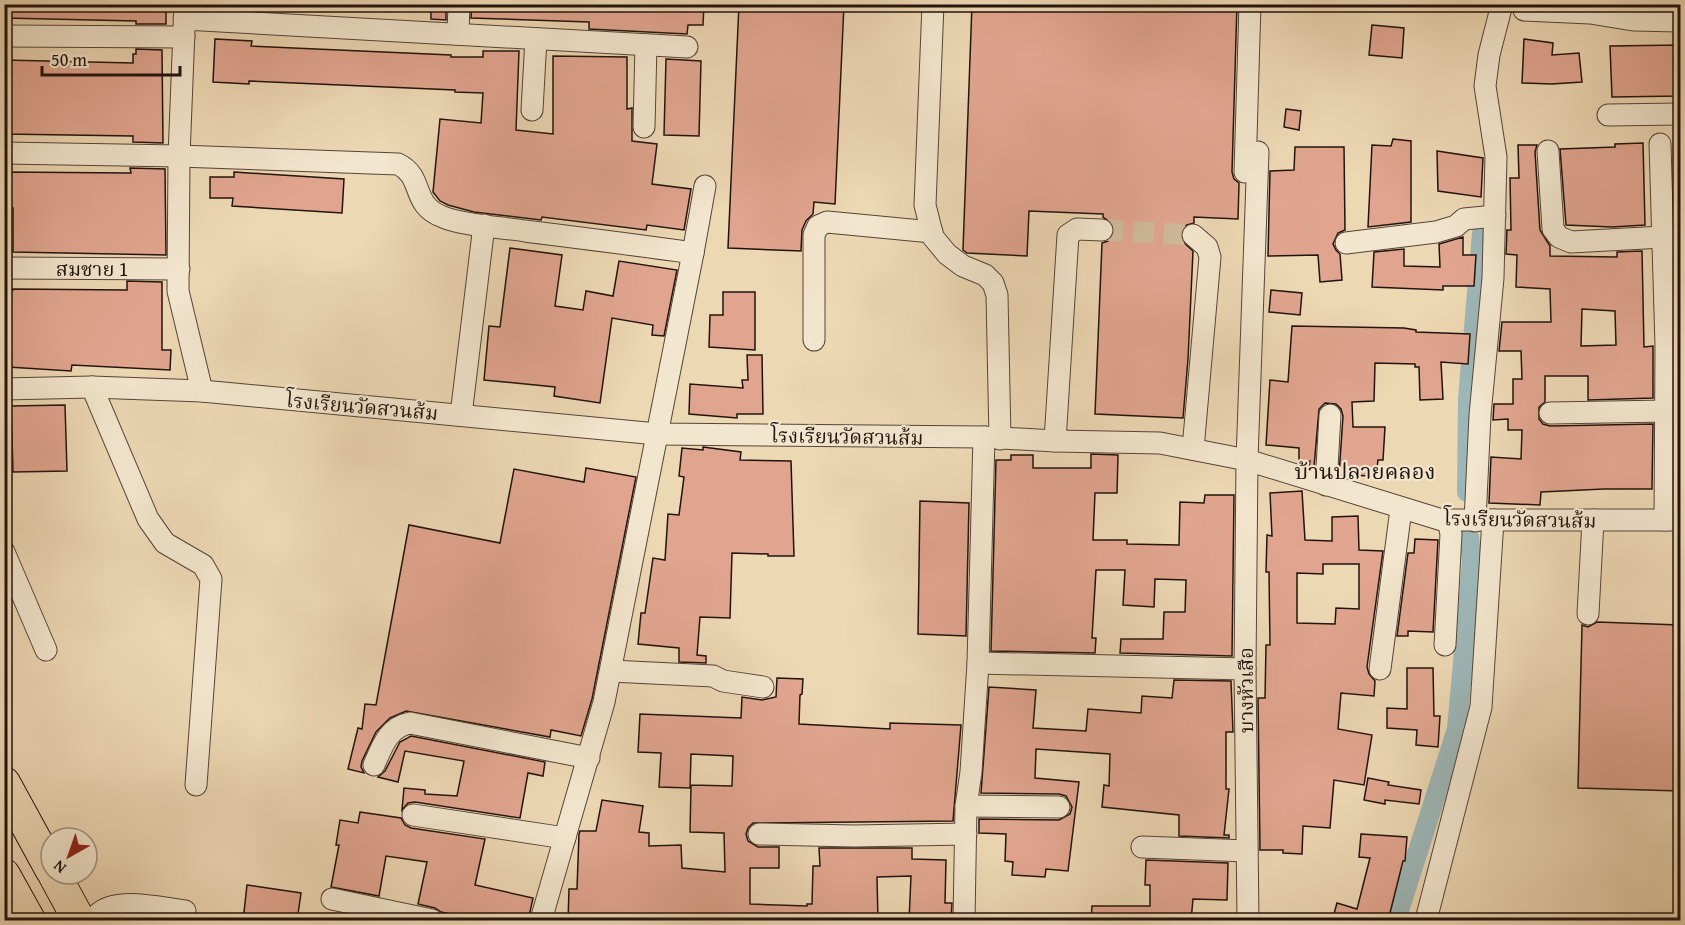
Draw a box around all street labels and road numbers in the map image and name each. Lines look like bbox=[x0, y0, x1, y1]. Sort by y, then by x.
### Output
street label: สมชาย 1 bbox=[56, 254, 128, 283]
street label: โรงเรียนวัดสวนส้ม bbox=[284, 385, 439, 427]
street label: โรงเรียนวัดสวนส้ม bbox=[769, 420, 924, 452]
street label: โรงเรียนวัดสวนส้ม bbox=[1442, 503, 1597, 535]
street label: บางหัวเสือ bbox=[1231, 647, 1260, 733]

